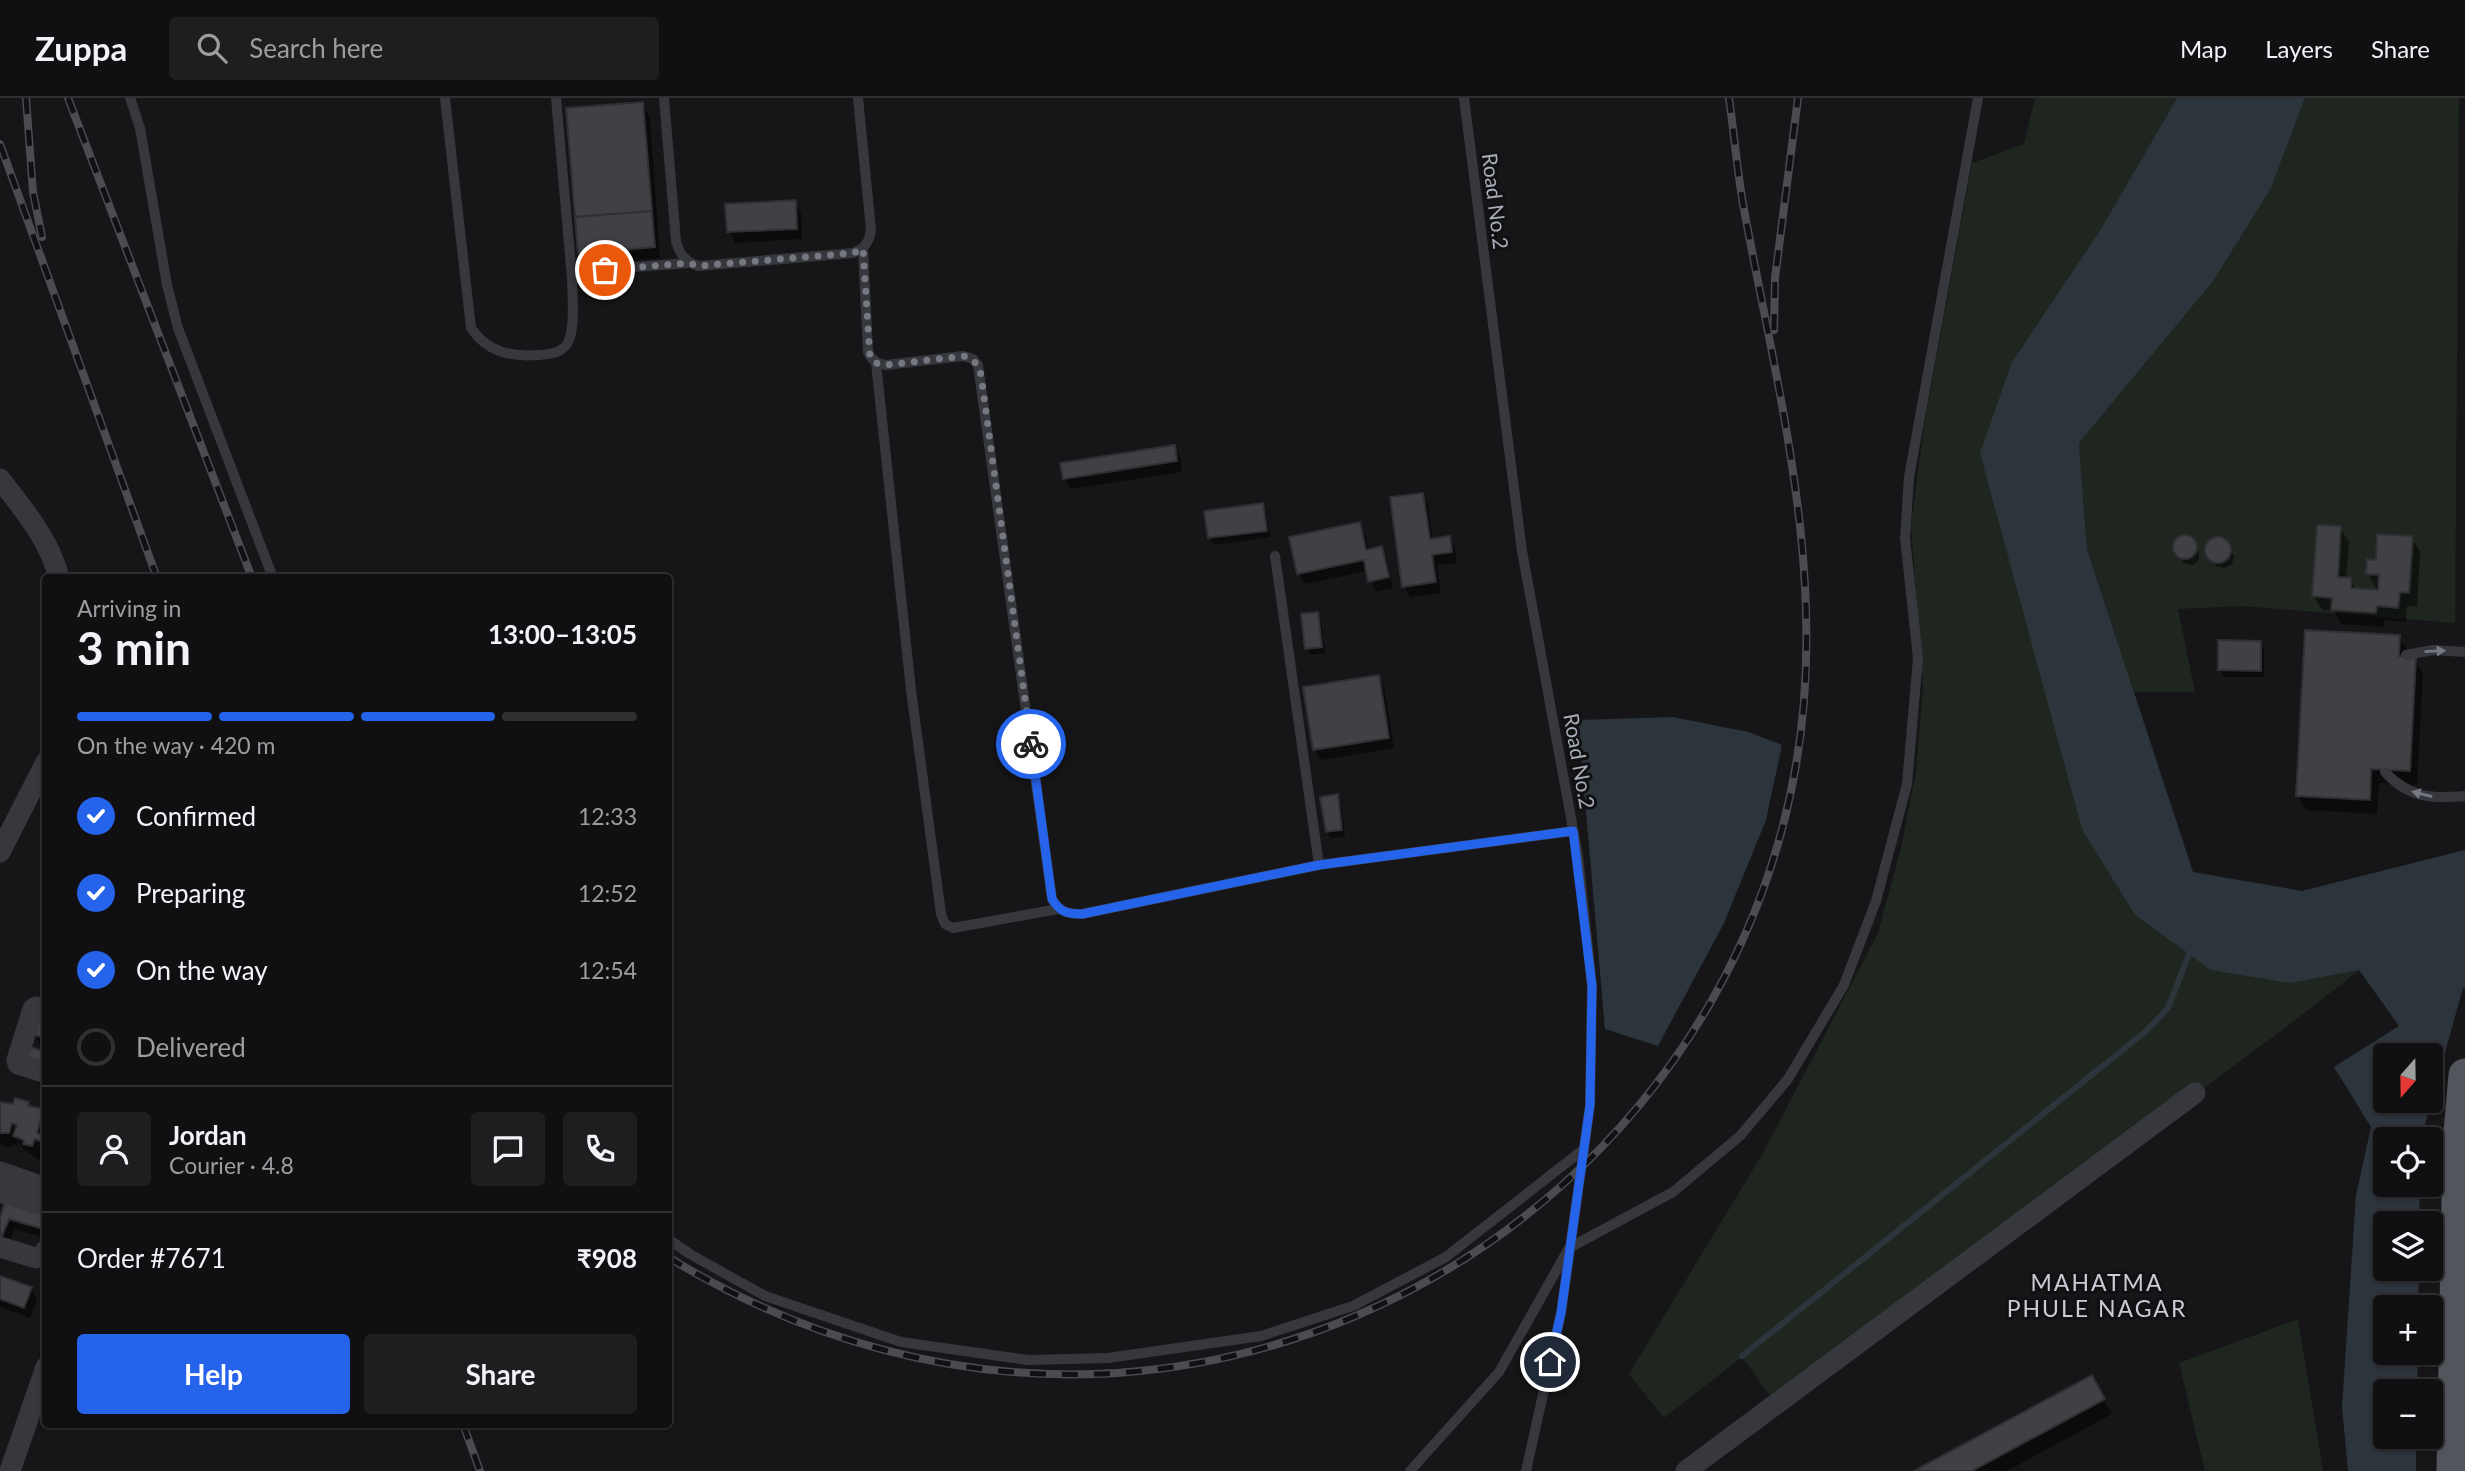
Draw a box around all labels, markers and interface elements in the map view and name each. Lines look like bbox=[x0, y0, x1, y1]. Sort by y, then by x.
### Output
search box bbox=[169, 17, 659, 80]
text: Zuppa bbox=[35, 28, 127, 68]
icon: search bbox=[193, 29, 231, 67]
text: Search here bbox=[249, 32, 383, 64]
text: Map bbox=[2180, 34, 2227, 63]
text: Layers bbox=[2265, 34, 2333, 63]
text: Share bbox=[2371, 34, 2430, 63]
street label: Road No.2 bbox=[1478, 151, 1514, 251]
pin bbox=[575, 240, 635, 300]
icon: bag bbox=[586, 251, 624, 289]
text: Arriving in bbox=[77, 594, 181, 622]
text: 13:00–13:05 bbox=[488, 618, 637, 650]
text: 3 min bbox=[77, 620, 191, 675]
one-way arrow bbox=[2424, 646, 2446, 657]
courier bbox=[996, 709, 1066, 779]
street label: Road No.2 bbox=[1559, 711, 1601, 811]
icon: bike bbox=[1012, 725, 1050, 763]
text: On the way · 420 m bbox=[77, 731, 276, 759]
one-way arrow bbox=[2410, 788, 2432, 799]
icon: check bbox=[77, 797, 115, 835]
text: Confirmed bbox=[136, 800, 256, 832]
text: 12:33 bbox=[578, 802, 637, 830]
icon: check bbox=[77, 874, 115, 912]
text: Preparing bbox=[136, 877, 245, 909]
text: 12:52 bbox=[578, 879, 637, 907]
icon: check bbox=[77, 951, 115, 989]
text: On the way bbox=[136, 954, 268, 986]
text: 12:54 bbox=[578, 956, 637, 984]
text: Delivered bbox=[136, 1031, 246, 1063]
north arrow bbox=[2373, 1043, 2443, 1113]
map controls bbox=[2373, 1043, 2443, 1449]
button: person bbox=[77, 1112, 151, 1186]
button: chat bbox=[471, 1112, 545, 1186]
button: phone bbox=[563, 1112, 637, 1186]
text: Jordan bbox=[169, 1119, 247, 1151]
button: locate bbox=[2373, 1127, 2443, 1197]
text: Courier · 4.8 bbox=[169, 1151, 294, 1179]
button: layers bbox=[2373, 1211, 2443, 1281]
text: Order #7671 bbox=[77, 1242, 226, 1274]
text: ₹908 bbox=[577, 1242, 637, 1274]
district label: MAHATMA PHULE NAGAR bbox=[2007, 1268, 2187, 1322]
button: + bbox=[2373, 1295, 2443, 1365]
pin bbox=[1520, 1332, 1580, 1392]
button: Help bbox=[77, 1334, 350, 1414]
button: Share bbox=[364, 1334, 637, 1414]
icon: home bbox=[1531, 1343, 1569, 1381]
button: − bbox=[2373, 1379, 2443, 1449]

